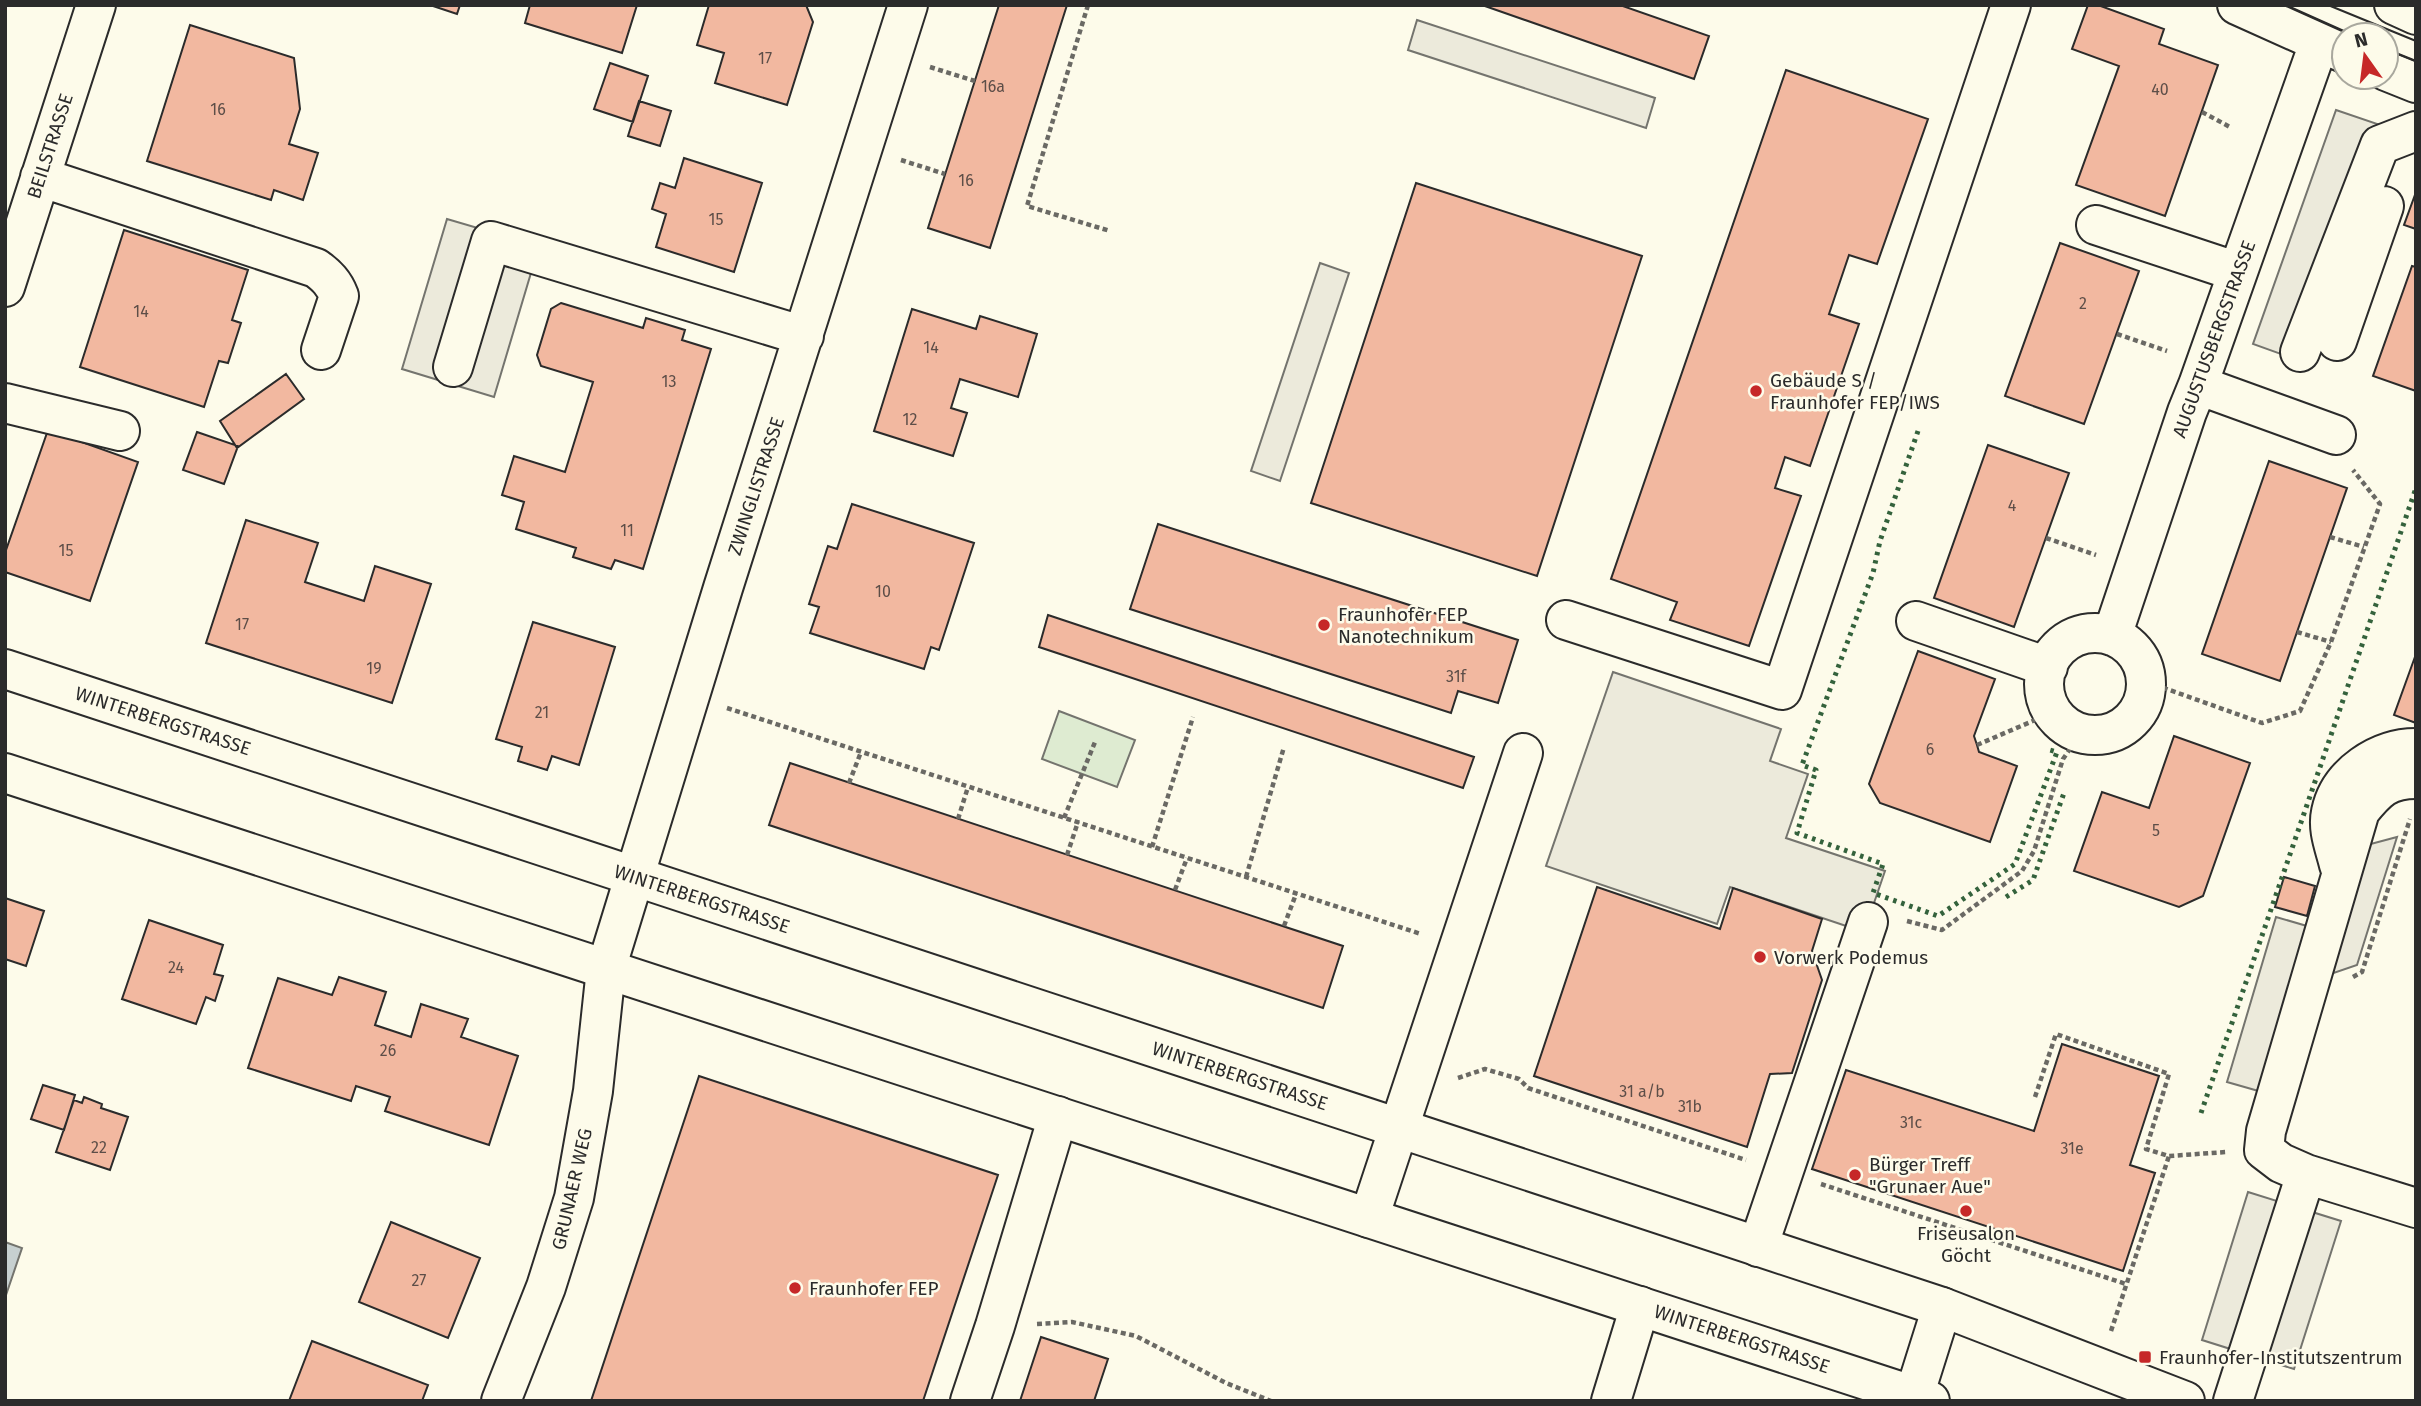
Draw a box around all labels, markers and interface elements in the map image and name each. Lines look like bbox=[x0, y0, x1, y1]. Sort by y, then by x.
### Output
north arrow bbox=[2330, 21, 2400, 91]
text: N bbox=[2352, 27, 2370, 53]
house number: 17 bbox=[758, 49, 772, 68]
house number: 16a bbox=[981, 77, 1005, 96]
house number: 40 bbox=[2151, 80, 2169, 99]
street label: BEILSTRASSE bbox=[22, 90, 78, 202]
house number: 16 bbox=[210, 100, 226, 119]
house number: 16 bbox=[958, 171, 974, 190]
house number: 15 bbox=[709, 210, 723, 229]
street label: AUGUSTUSBERGSTRASSE bbox=[2168, 237, 2260, 441]
house number: 2 bbox=[2079, 294, 2087, 313]
house number: 14 bbox=[133, 302, 149, 321]
house number: 14 bbox=[923, 338, 939, 357]
place label: Gebäude S / Fraunhofer FEP/IWS bbox=[1770, 369, 1940, 414]
house number: 13 bbox=[662, 372, 676, 391]
marker: Gebäude S / Fraunhofer FEP/IWS bbox=[1748, 383, 1764, 399]
house number: 12 bbox=[903, 410, 917, 429]
street label: ZWINGLISTRASSE bbox=[723, 414, 789, 558]
house number: 4 bbox=[2008, 496, 2017, 515]
house number: 11 bbox=[620, 521, 634, 540]
house number: 15 bbox=[59, 541, 73, 560]
house number: 10 bbox=[875, 582, 891, 601]
place label: Fraunhofer FEP Nanotechnikum bbox=[1338, 603, 1474, 648]
house number: 17 bbox=[235, 615, 249, 634]
marker: Fraunhofer FEP Nanotechnikum bbox=[1316, 617, 1332, 633]
house number: 19 bbox=[366, 659, 382, 678]
house number: 31f bbox=[1446, 667, 1468, 686]
street label: WINTERBERGSTRASSE bbox=[72, 682, 254, 760]
house number: 21 bbox=[535, 703, 549, 722]
house number: 6 bbox=[1926, 740, 1934, 759]
house number: 5 bbox=[2152, 821, 2160, 840]
street label: WINTERBERGSTRASSE bbox=[611, 860, 793, 938]
place label: Vorwerk Podemus bbox=[1774, 946, 1928, 969]
marker: Vorwerk Podemus bbox=[1752, 949, 1768, 965]
house number: 24 bbox=[168, 958, 184, 977]
street label: WINTERBERGSTRASSE bbox=[1149, 1037, 1331, 1115]
house number: 26 bbox=[380, 1041, 396, 1060]
house number: 31 a/b bbox=[1619, 1082, 1665, 1101]
house number: 31b bbox=[1678, 1097, 1702, 1116]
house number: 31c bbox=[1900, 1113, 1922, 1132]
street label: GRUNAER WEG bbox=[547, 1126, 597, 1252]
house number: 22 bbox=[91, 1138, 107, 1157]
house number: 31e bbox=[2060, 1139, 2084, 1158]
place label: Bürger Treff "Grunaer Aue" bbox=[1869, 1153, 1991, 1198]
marker: Bürger Treff "Grunaer Aue" bbox=[1847, 1167, 1863, 1183]
marker: Friseusalon Göcht bbox=[1958, 1203, 1974, 1219]
place label: Friseusalon Göcht bbox=[1917, 1222, 2015, 1267]
house number: 27 bbox=[412, 1271, 426, 1290]
place label: Fraunhofer FEP bbox=[809, 1277, 939, 1300]
marker: Fraunhofer FEP bbox=[787, 1280, 803, 1296]
street label: WINTERBERGSTRASSE bbox=[1651, 1300, 1833, 1378]
place label: Fraunhofer-Institutszentrum bbox=[2159, 1346, 2403, 1369]
marker: Fraunhofer-Institutszentrum bbox=[2137, 1349, 2153, 1365]

